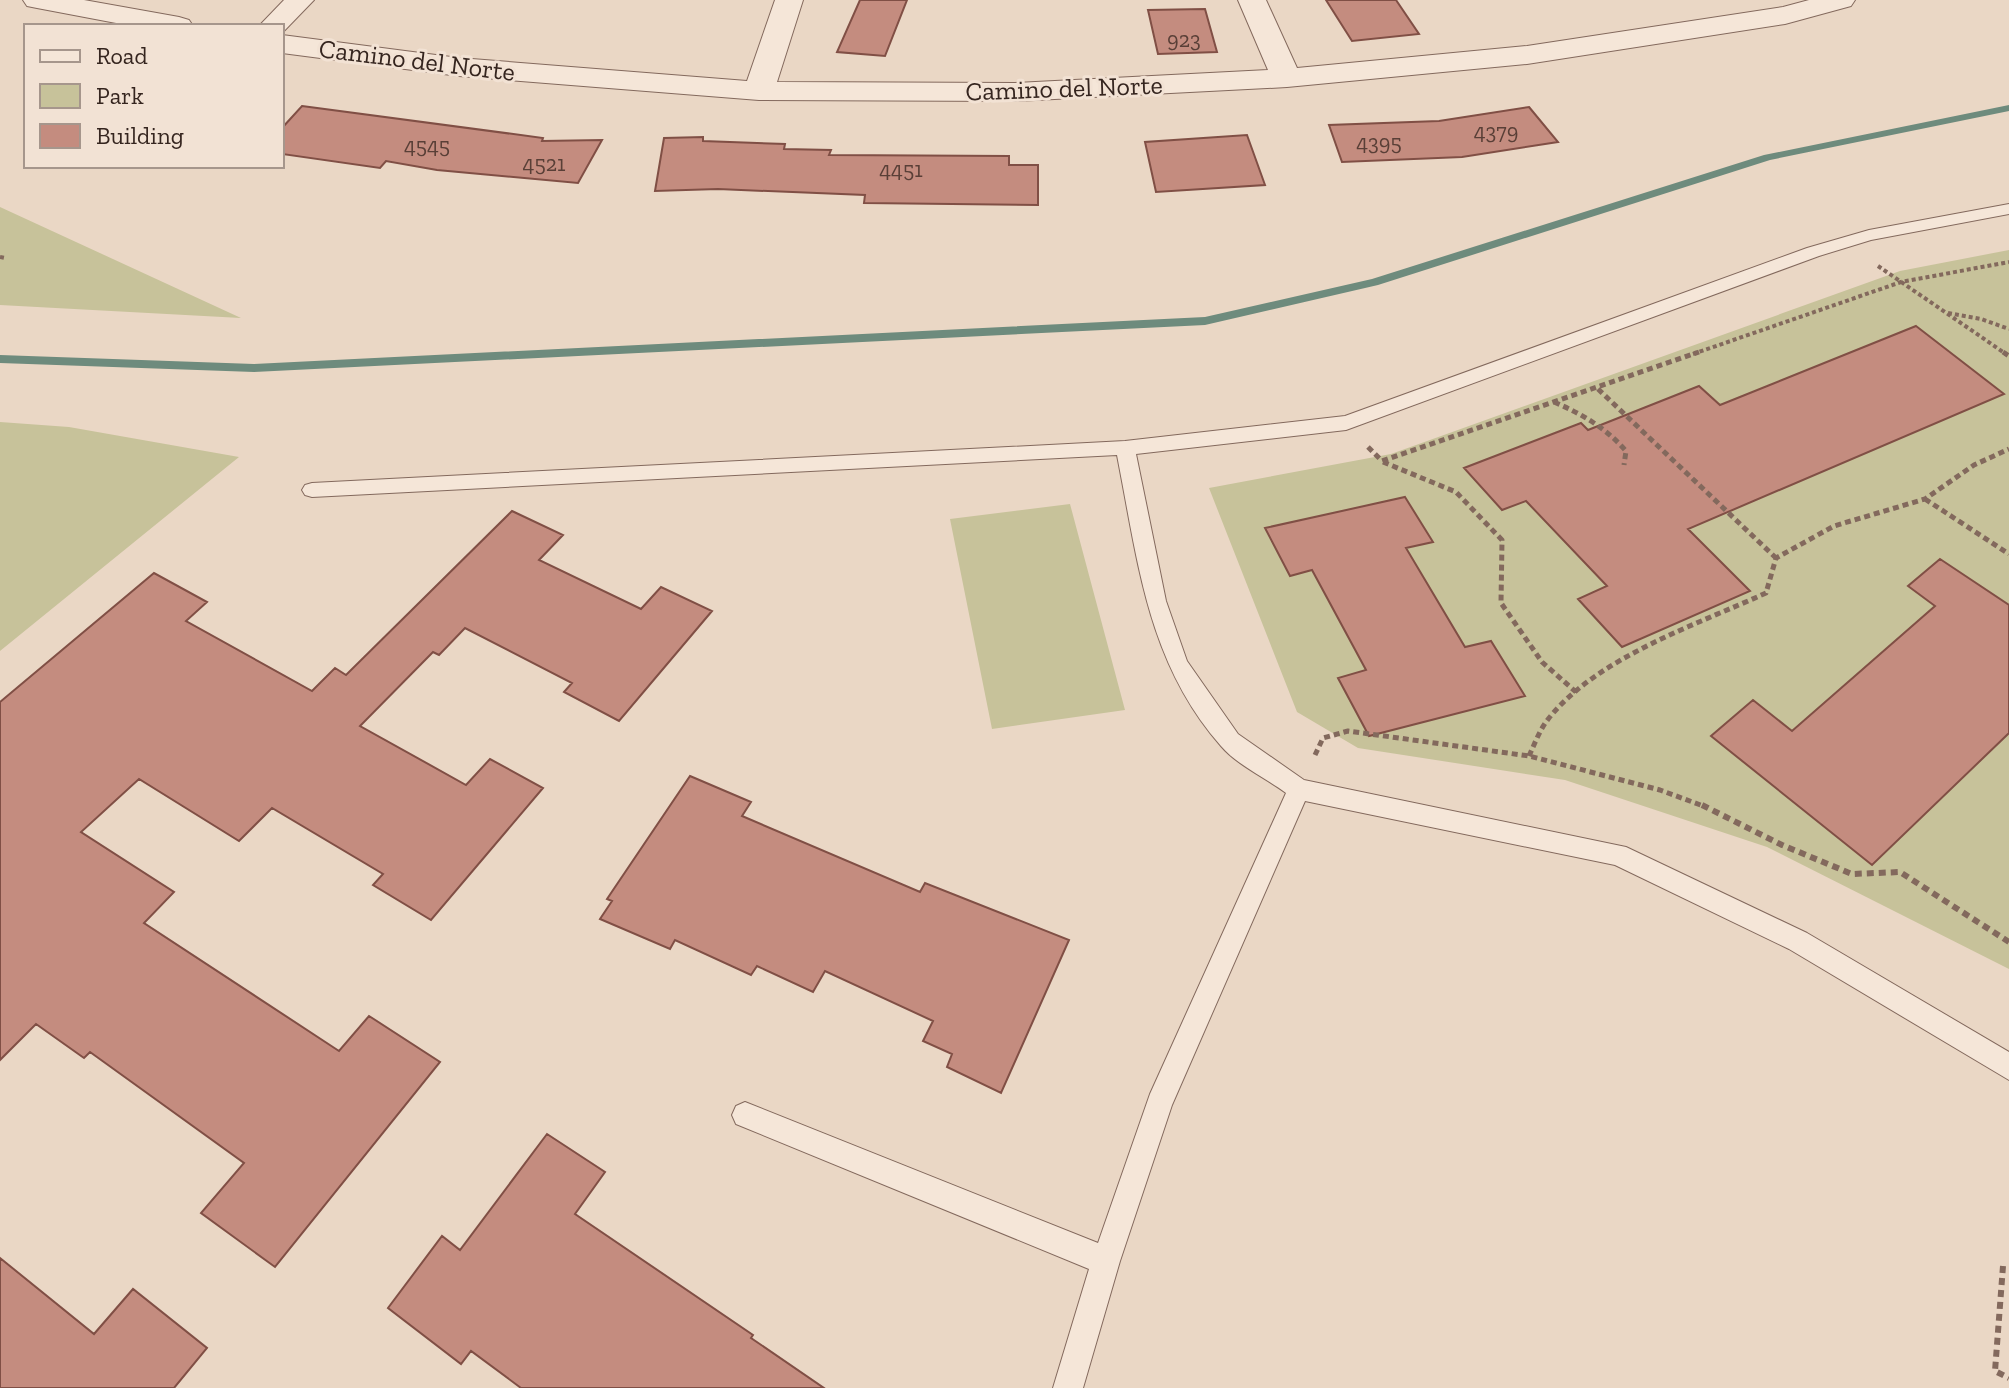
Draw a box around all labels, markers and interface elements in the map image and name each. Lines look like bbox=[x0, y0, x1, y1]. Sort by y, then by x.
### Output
legend bbox=[24, 24, 284, 168]
house number: 923 bbox=[1167, 26, 1201, 53]
street label: Camino del Norte bbox=[317, 32, 517, 88]
text: Road bbox=[96, 41, 148, 70]
street label: Camino del Norte bbox=[965, 69, 1163, 107]
text: Park bbox=[96, 81, 144, 110]
house number: 4379 bbox=[1474, 118, 1518, 145]
text: Building bbox=[96, 121, 184, 150]
house number: 4395 bbox=[1356, 129, 1402, 156]
house number: 4545 bbox=[404, 132, 450, 159]
house number: 4521 bbox=[523, 150, 566, 177]
house number: 4451 bbox=[879, 156, 923, 183]

